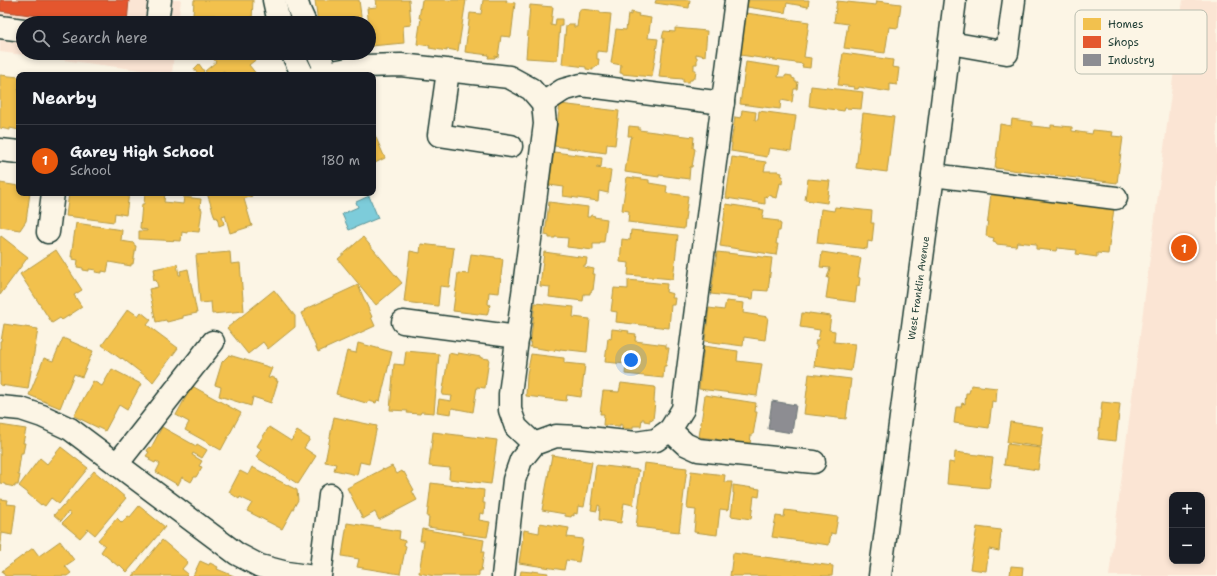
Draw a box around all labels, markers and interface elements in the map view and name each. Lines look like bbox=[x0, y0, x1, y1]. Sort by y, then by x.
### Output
legend bbox=[1075, 10, 1207, 74]
search box bbox=[16, 16, 376, 60]
text: Homes bbox=[1108, 17, 1144, 32]
icon: search bbox=[30, 27, 52, 49]
text: Search here bbox=[62, 28, 148, 48]
text: Shops bbox=[1108, 35, 1139, 50]
text: Industry bbox=[1108, 53, 1155, 68]
text: Nearby bbox=[32, 87, 97, 109]
text: Garey High School bbox=[70, 142, 214, 162]
text: 1 bbox=[42, 152, 48, 169]
text: 180 m bbox=[321, 152, 360, 169]
text: School bbox=[70, 162, 111, 179]
pin: 1 bbox=[1171, 233, 1197, 263]
street label: West Franklin Avenue bbox=[905, 235, 932, 341]
your location bbox=[621, 350, 641, 370]
map controls bbox=[1169, 492, 1205, 564]
button: + bbox=[1169, 492, 1205, 528]
button: − bbox=[1169, 528, 1205, 564]

